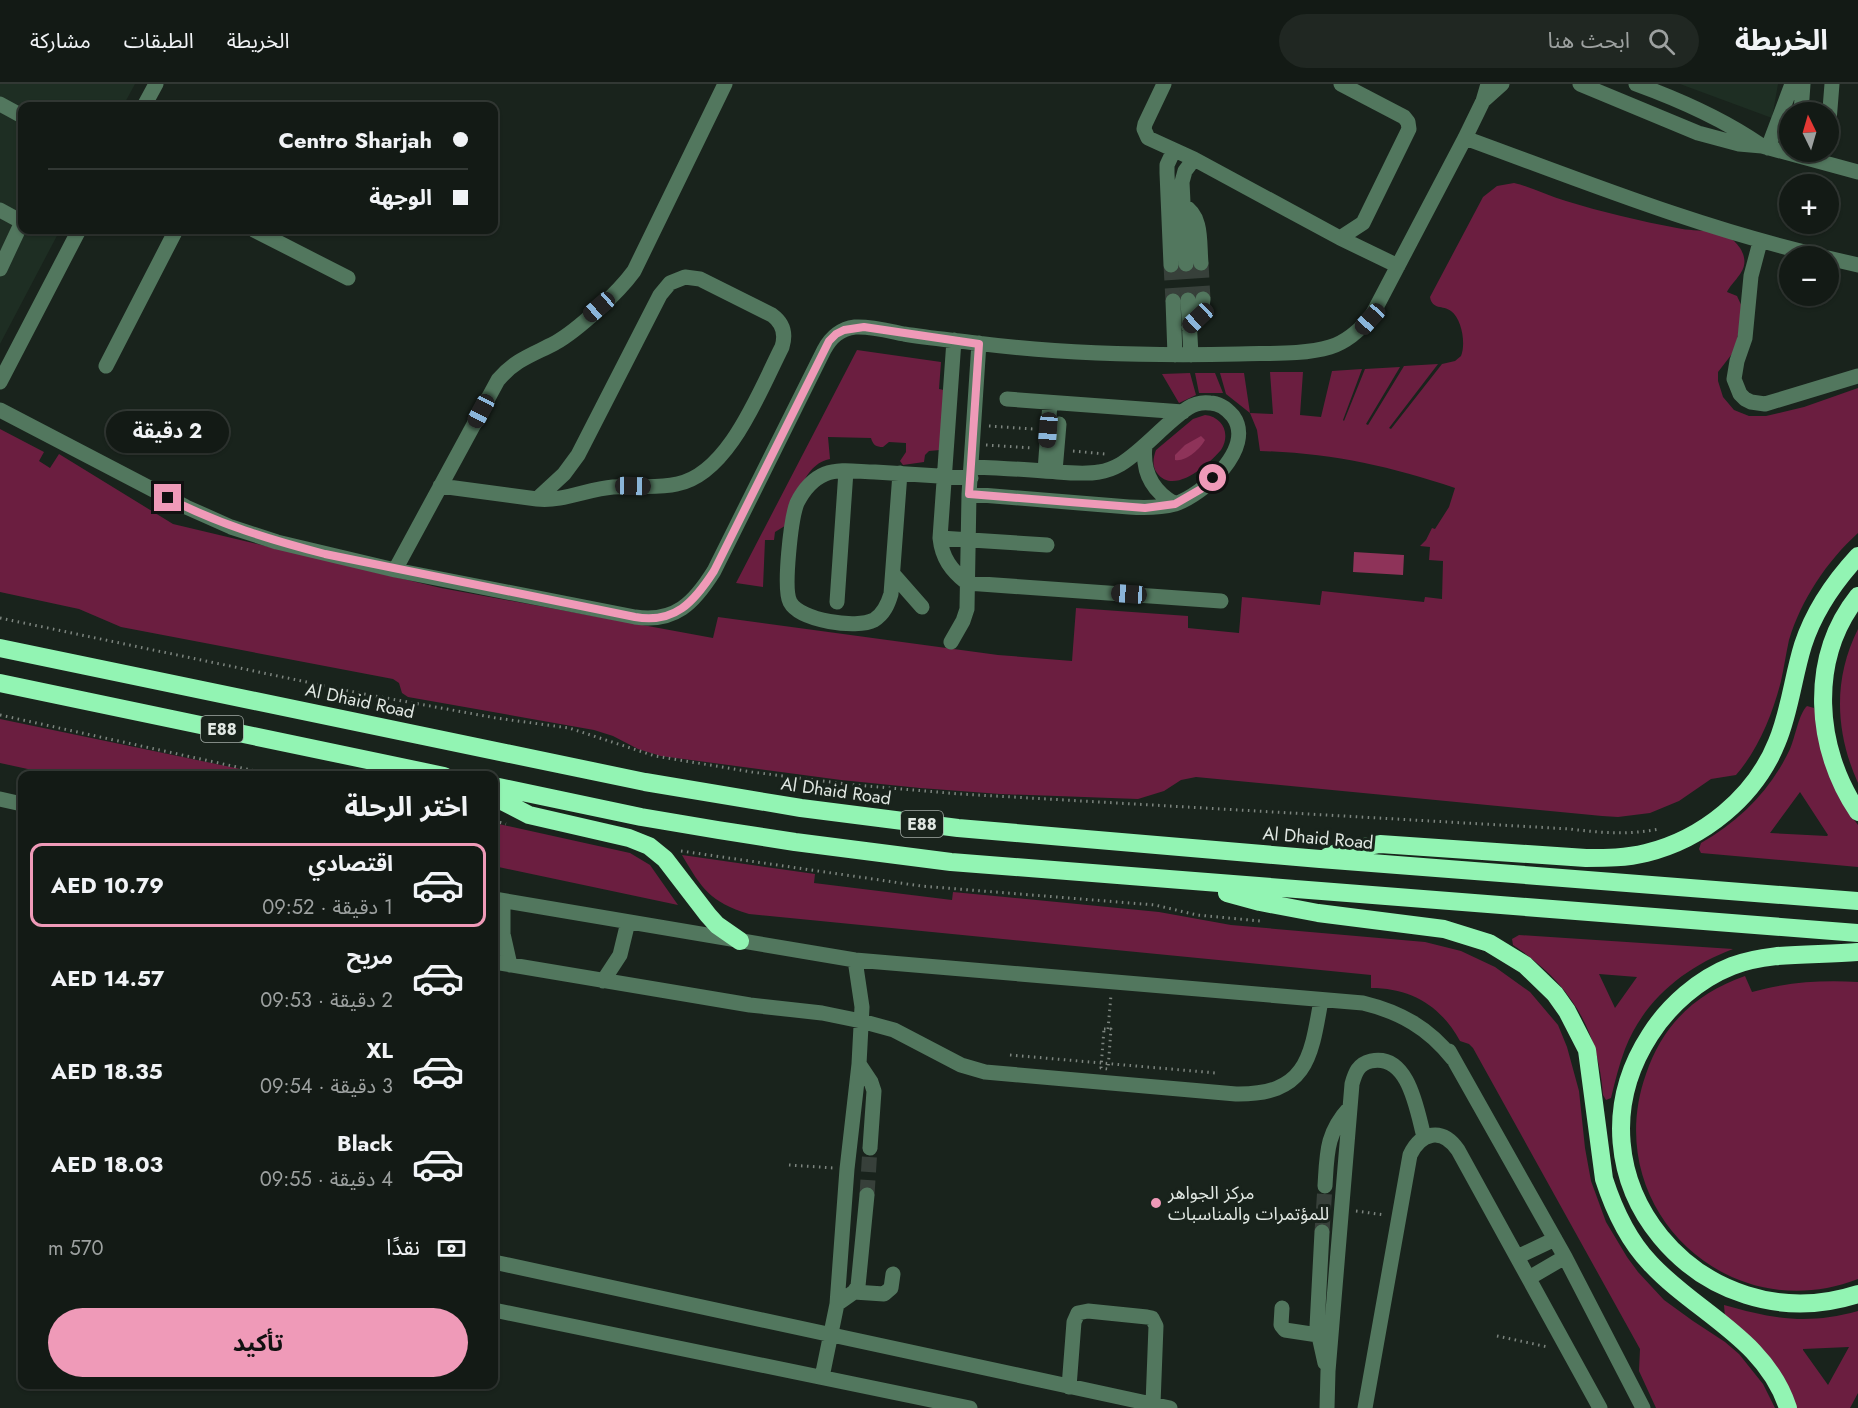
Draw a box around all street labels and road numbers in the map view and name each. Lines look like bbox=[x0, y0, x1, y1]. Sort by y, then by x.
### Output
street label: Al Dhaid Road bbox=[303, 677, 417, 725]
road number: E88 bbox=[201, 716, 243, 742]
street label: Al Dhaid Road bbox=[779, 770, 893, 812]
road number: E88 bbox=[901, 811, 943, 837]
street label: Al Dhaid Road bbox=[1262, 820, 1374, 856]

